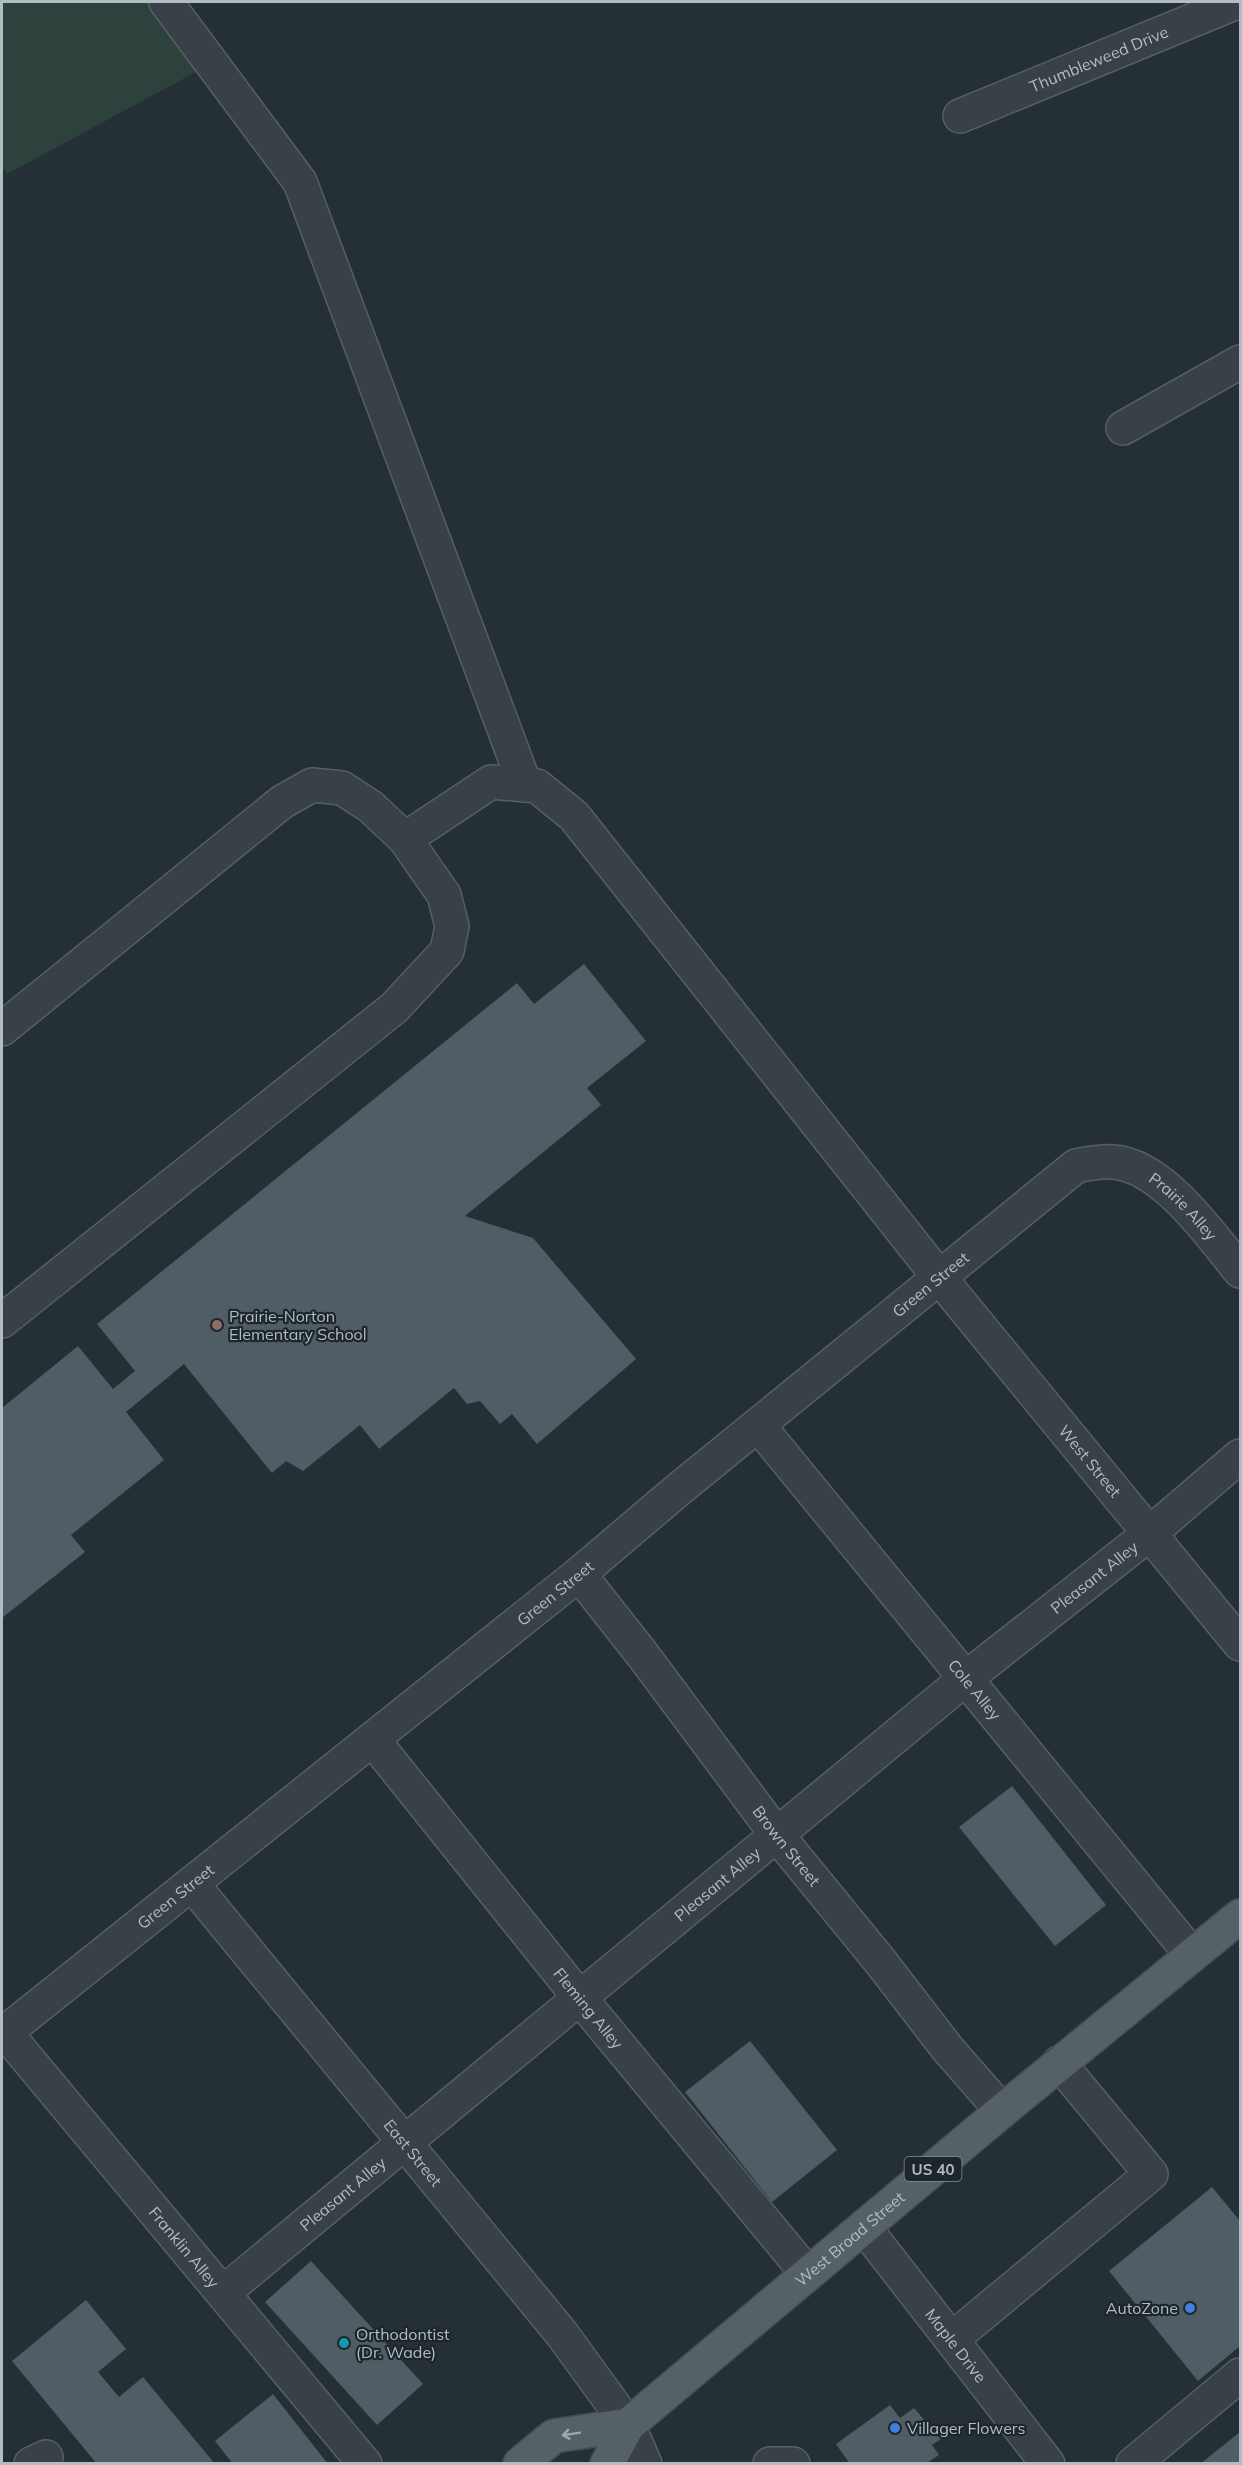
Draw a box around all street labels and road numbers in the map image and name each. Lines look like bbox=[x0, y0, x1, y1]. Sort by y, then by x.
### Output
street label: Thumbleweed Drive bbox=[1026, 21, 1171, 96]
street label: Prairie Alley bbox=[1145, 1168, 1222, 1245]
street label: Green Street bbox=[888, 1247, 973, 1321]
street label: West Street bbox=[1054, 1421, 1126, 1502]
street label: Pleasant Alley bbox=[1046, 1536, 1142, 1618]
street label: Green Street bbox=[513, 1556, 598, 1630]
street label: Cole Alley bbox=[944, 1655, 1006, 1724]
street label: Brown Street bbox=[748, 1801, 825, 1890]
street label: Pleasant Alley bbox=[670, 1842, 765, 1925]
street label: Green Street bbox=[133, 1859, 218, 1933]
street label: Fleming Alley bbox=[549, 1963, 628, 2053]
street label: East Street bbox=[380, 2115, 447, 2191]
street label: Pleasant Alley bbox=[296, 2152, 390, 2235]
road number: US 40 bbox=[904, 2157, 962, 2181]
street label: West Broad Street bbox=[791, 2187, 909, 2290]
street label: Franklin Alley bbox=[145, 2202, 224, 2292]
street label: Maple Drive bbox=[921, 2304, 991, 2387]

